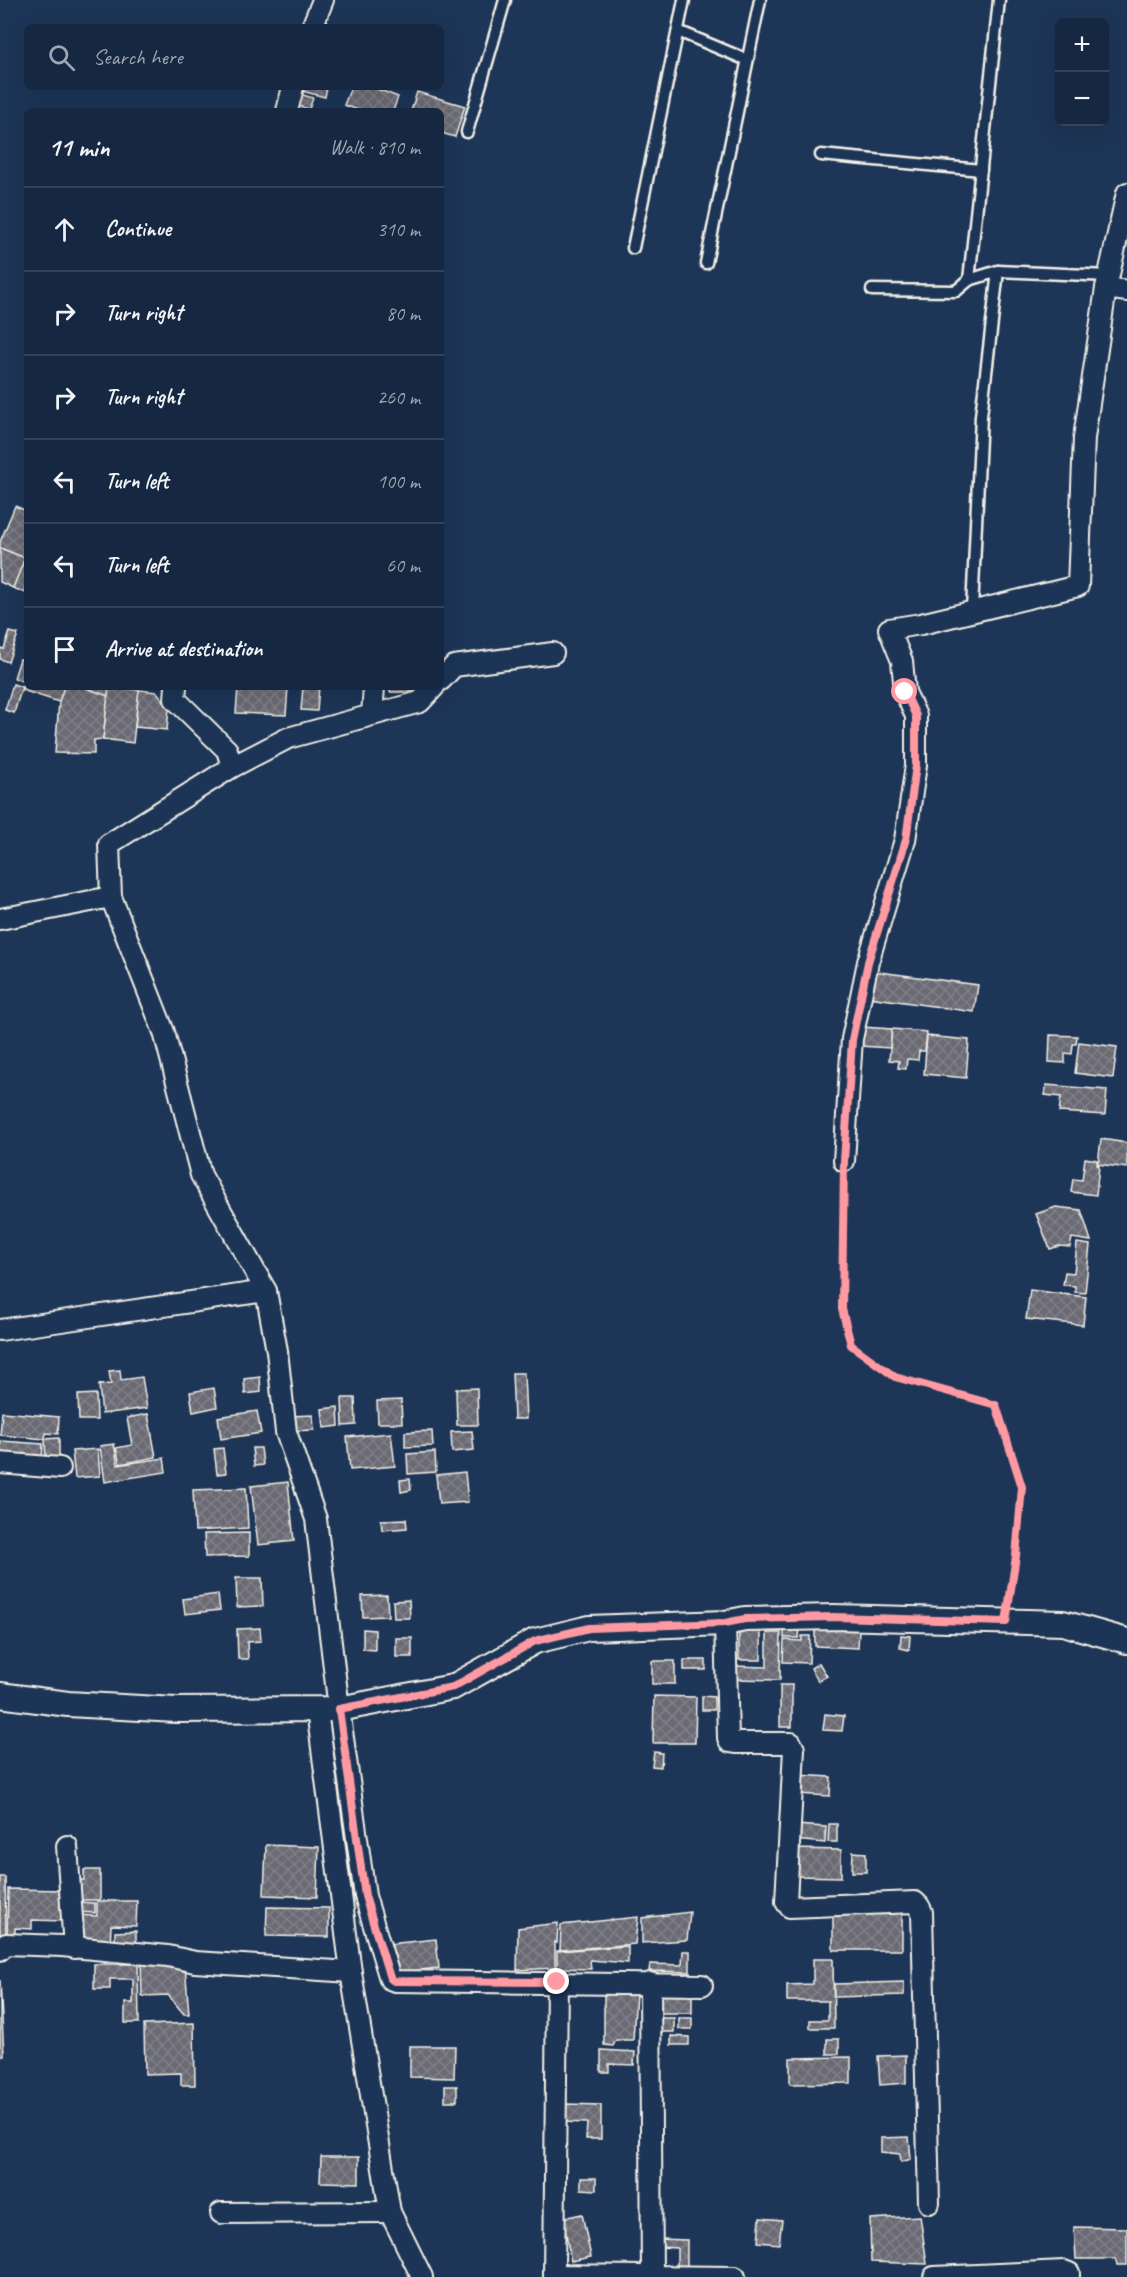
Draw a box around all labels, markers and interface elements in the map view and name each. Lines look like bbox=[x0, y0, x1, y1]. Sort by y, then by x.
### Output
map controls bbox=[1055, 18, 1109, 126]
button: + bbox=[1055, 18, 1109, 72]
search box bbox=[24, 24, 444, 90]
icon: search bbox=[45, 41, 78, 74]
text: Search here bbox=[93, 43, 183, 71]
button: − bbox=[1055, 72, 1109, 126]
text: 11 min bbox=[48, 131, 110, 164]
text: Walk · 810 m bbox=[330, 135, 420, 160]
icon: ahead bbox=[48, 213, 81, 246]
text: Continue bbox=[105, 215, 171, 243]
text: 310 m bbox=[377, 217, 420, 242]
icon: right bbox=[48, 297, 81, 330]
text: Turn right bbox=[105, 299, 182, 327]
text: 80 m bbox=[386, 301, 420, 326]
icon: right bbox=[48, 381, 81, 414]
text: Turn right bbox=[105, 383, 182, 411]
text: 260 m bbox=[377, 385, 420, 410]
icon: left bbox=[48, 465, 81, 498]
text: Turn left bbox=[105, 467, 169, 495]
text: 100 m bbox=[377, 469, 420, 494]
icon: left bbox=[48, 549, 81, 582]
text: Turn left bbox=[105, 551, 169, 579]
text: 60 m bbox=[386, 553, 420, 578]
icon: arrive bbox=[48, 633, 81, 666]
text: Arrive at destination bbox=[105, 635, 262, 663]
route start bbox=[891, 678, 917, 704]
route end bbox=[543, 1968, 569, 1994]

